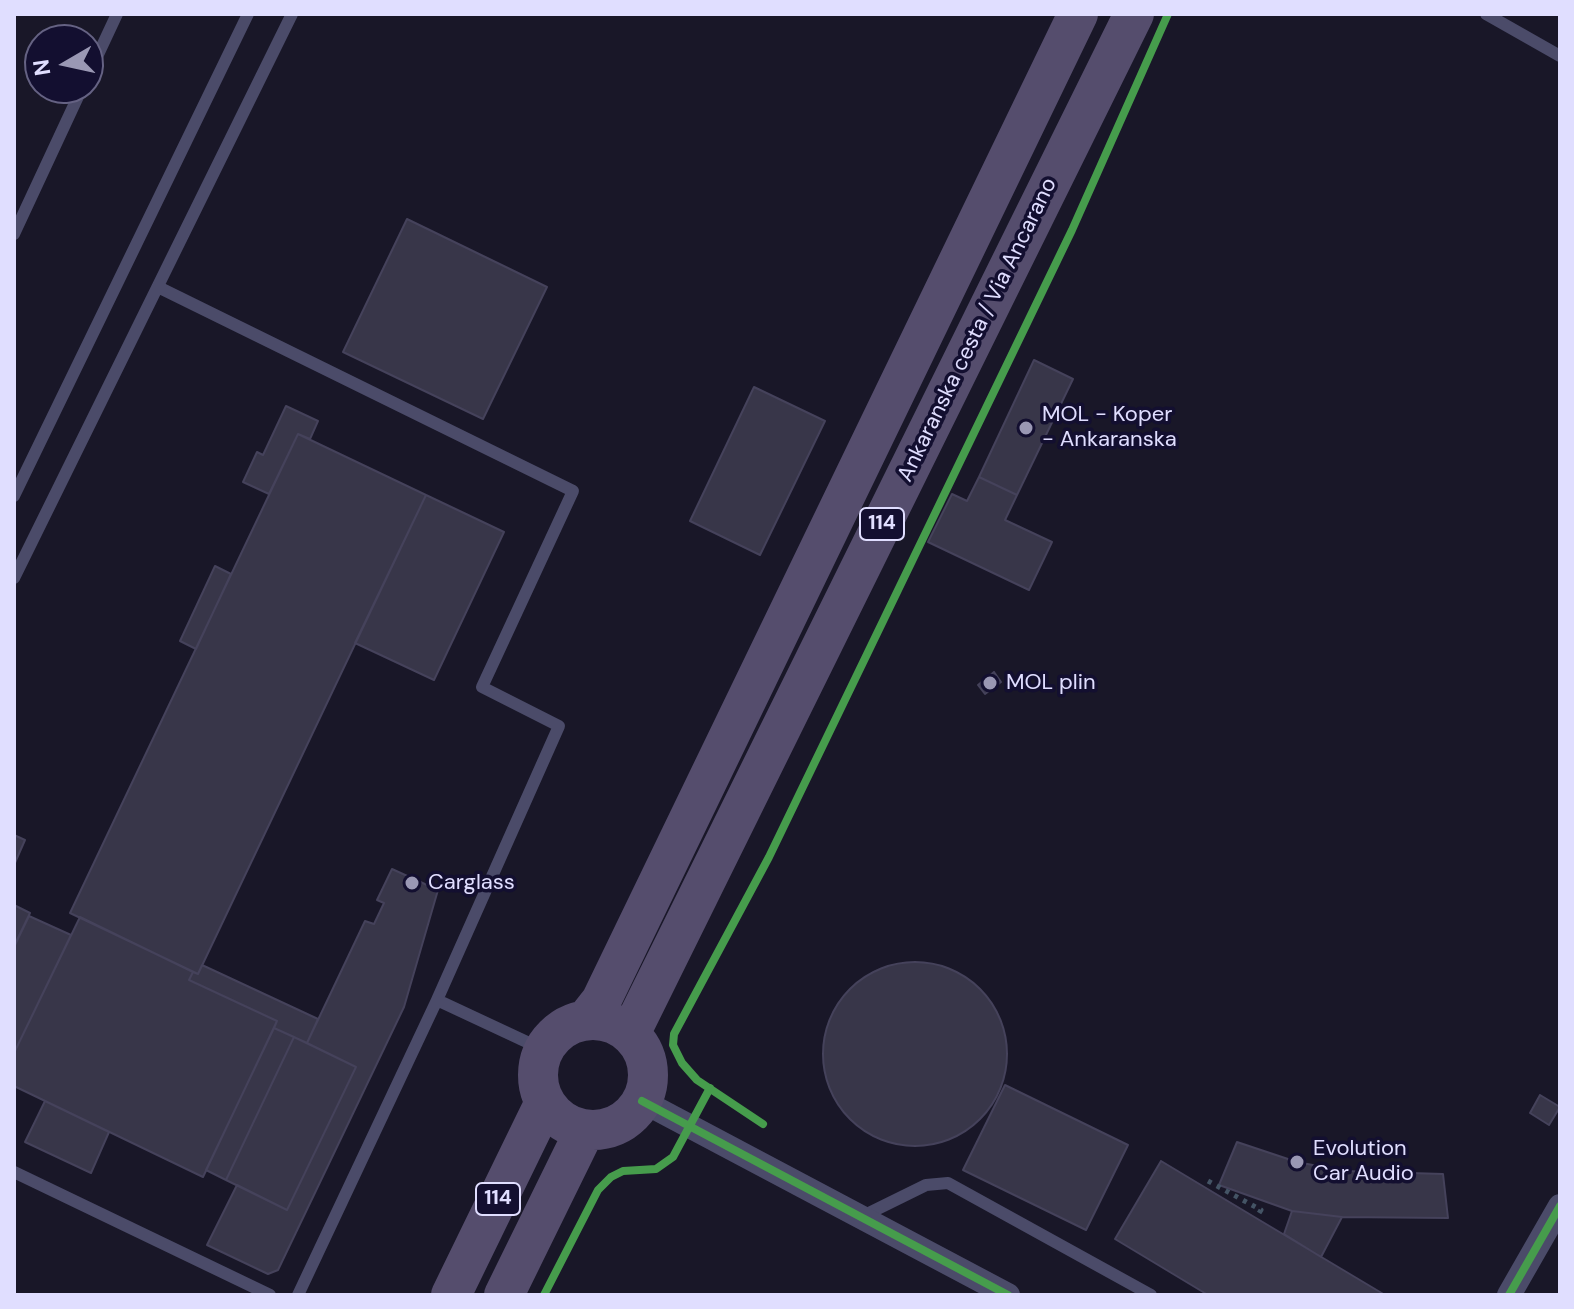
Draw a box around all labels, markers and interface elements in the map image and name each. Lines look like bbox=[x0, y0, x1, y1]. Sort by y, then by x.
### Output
north arrow bbox=[24, 24, 104, 104]
text: N bbox=[26, 57, 57, 78]
street label: Ankaranska cesta / Via Ancarano bbox=[893, 174, 1063, 486]
place label: MOL - Koper - Ankaranska bbox=[1042, 402, 1177, 454]
marker: MOL - Koper - Ankaranska bbox=[1017, 419, 1035, 437]
road number: 114 bbox=[860, 508, 904, 540]
place label: MOL plin bbox=[1006, 670, 1096, 696]
marker: MOL plin bbox=[981, 674, 999, 692]
place label: Carglass bbox=[428, 870, 515, 896]
marker: Carglass bbox=[403, 874, 421, 892]
place label: Evolution Car Audio bbox=[1313, 1136, 1414, 1188]
marker: Evolution Car Audio bbox=[1288, 1153, 1306, 1171]
road number: 114 bbox=[476, 1183, 520, 1215]

